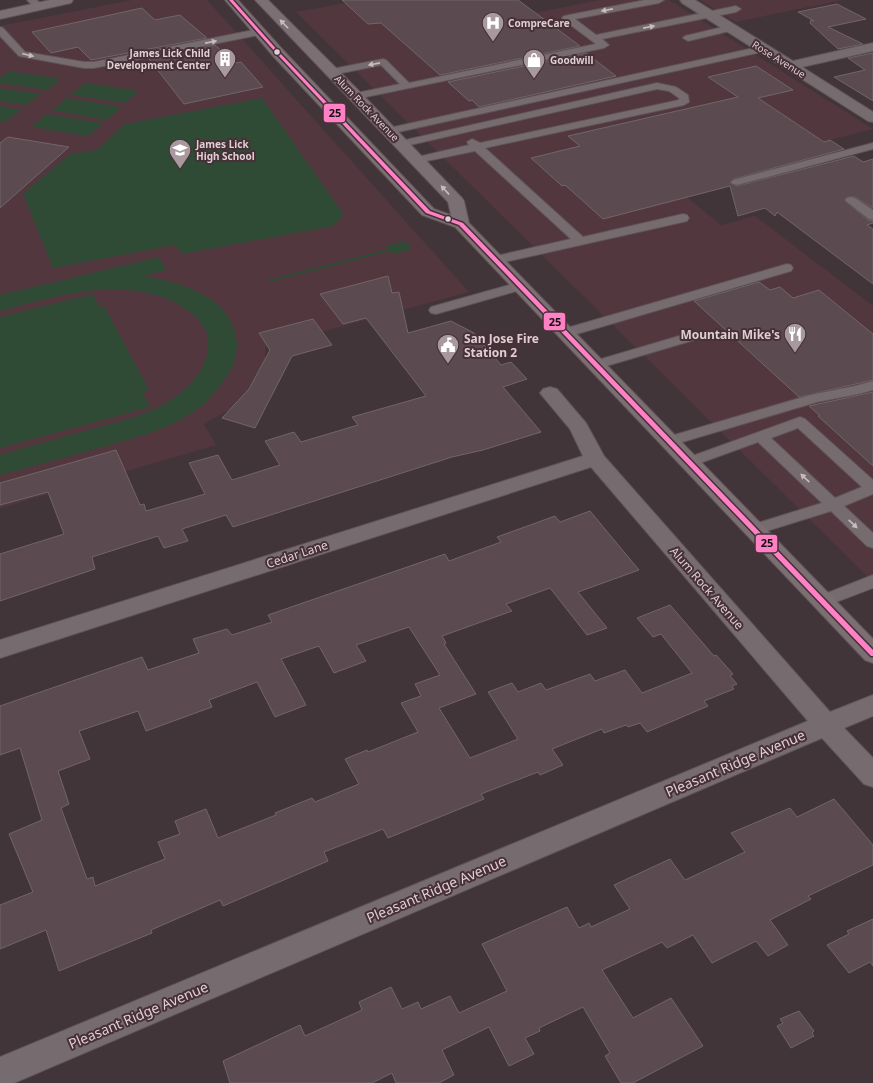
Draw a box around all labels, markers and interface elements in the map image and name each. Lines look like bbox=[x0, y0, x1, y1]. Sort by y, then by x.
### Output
one-way arrow bbox=[601, 8, 613, 14]
hospital icon: CompreCare bbox=[480, 10, 506, 43]
place label: CompreCare bbox=[508, 16, 570, 30]
one-way arrow bbox=[279, 19, 289, 29]
one-way arrow bbox=[643, 24, 655, 30]
street label: Rose Avenue bbox=[750, 37, 809, 81]
one-way arrow bbox=[204, 38, 217, 44]
place label: James Lick Child Development Center bbox=[107, 46, 211, 72]
building icon: James Lick Child Development Center bbox=[212, 46, 238, 79]
unlabelled marker bbox=[272, 47, 282, 57]
shop icon: Goodwill bbox=[521, 47, 547, 80]
one-way arrow bbox=[22, 53, 34, 59]
place label: Goodwill bbox=[550, 53, 594, 67]
one-way arrow bbox=[368, 61, 380, 67]
street label: Alum Rock Avenue bbox=[332, 72, 403, 144]
line badge: 25 bbox=[323, 103, 346, 123]
text: 25 bbox=[329, 105, 341, 120]
school or university icon: James Lick High School bbox=[167, 137, 193, 170]
place label: James Lick High School bbox=[195, 137, 255, 163]
one-way arrow bbox=[440, 185, 449, 195]
unlabelled marker bbox=[443, 214, 453, 224]
line badge: 25 bbox=[543, 312, 566, 331]
text: 25 bbox=[549, 314, 561, 329]
restaurant icon: Mountain Mike's bbox=[782, 321, 808, 354]
place label: Mountain Mike's bbox=[680, 326, 780, 343]
place label: San Jose Fire Station 2 bbox=[464, 330, 539, 361]
public building icon: San Jose Fire Station 2 bbox=[435, 332, 461, 365]
one-way arrow bbox=[800, 474, 810, 483]
one-way arrow bbox=[848, 519, 858, 528]
line badge: 25 bbox=[755, 534, 778, 553]
text: 25 bbox=[761, 535, 773, 550]
street label: Cedar Lane bbox=[264, 536, 330, 572]
street label: Alum Rock Avenue bbox=[666, 543, 748, 633]
street label: Pleasant Ridge Avenue bbox=[662, 725, 808, 801]
street label: Pleasant Ridge Avenue bbox=[363, 851, 509, 927]
street label: Pleasant Ridge Avenue bbox=[65, 977, 211, 1053]

